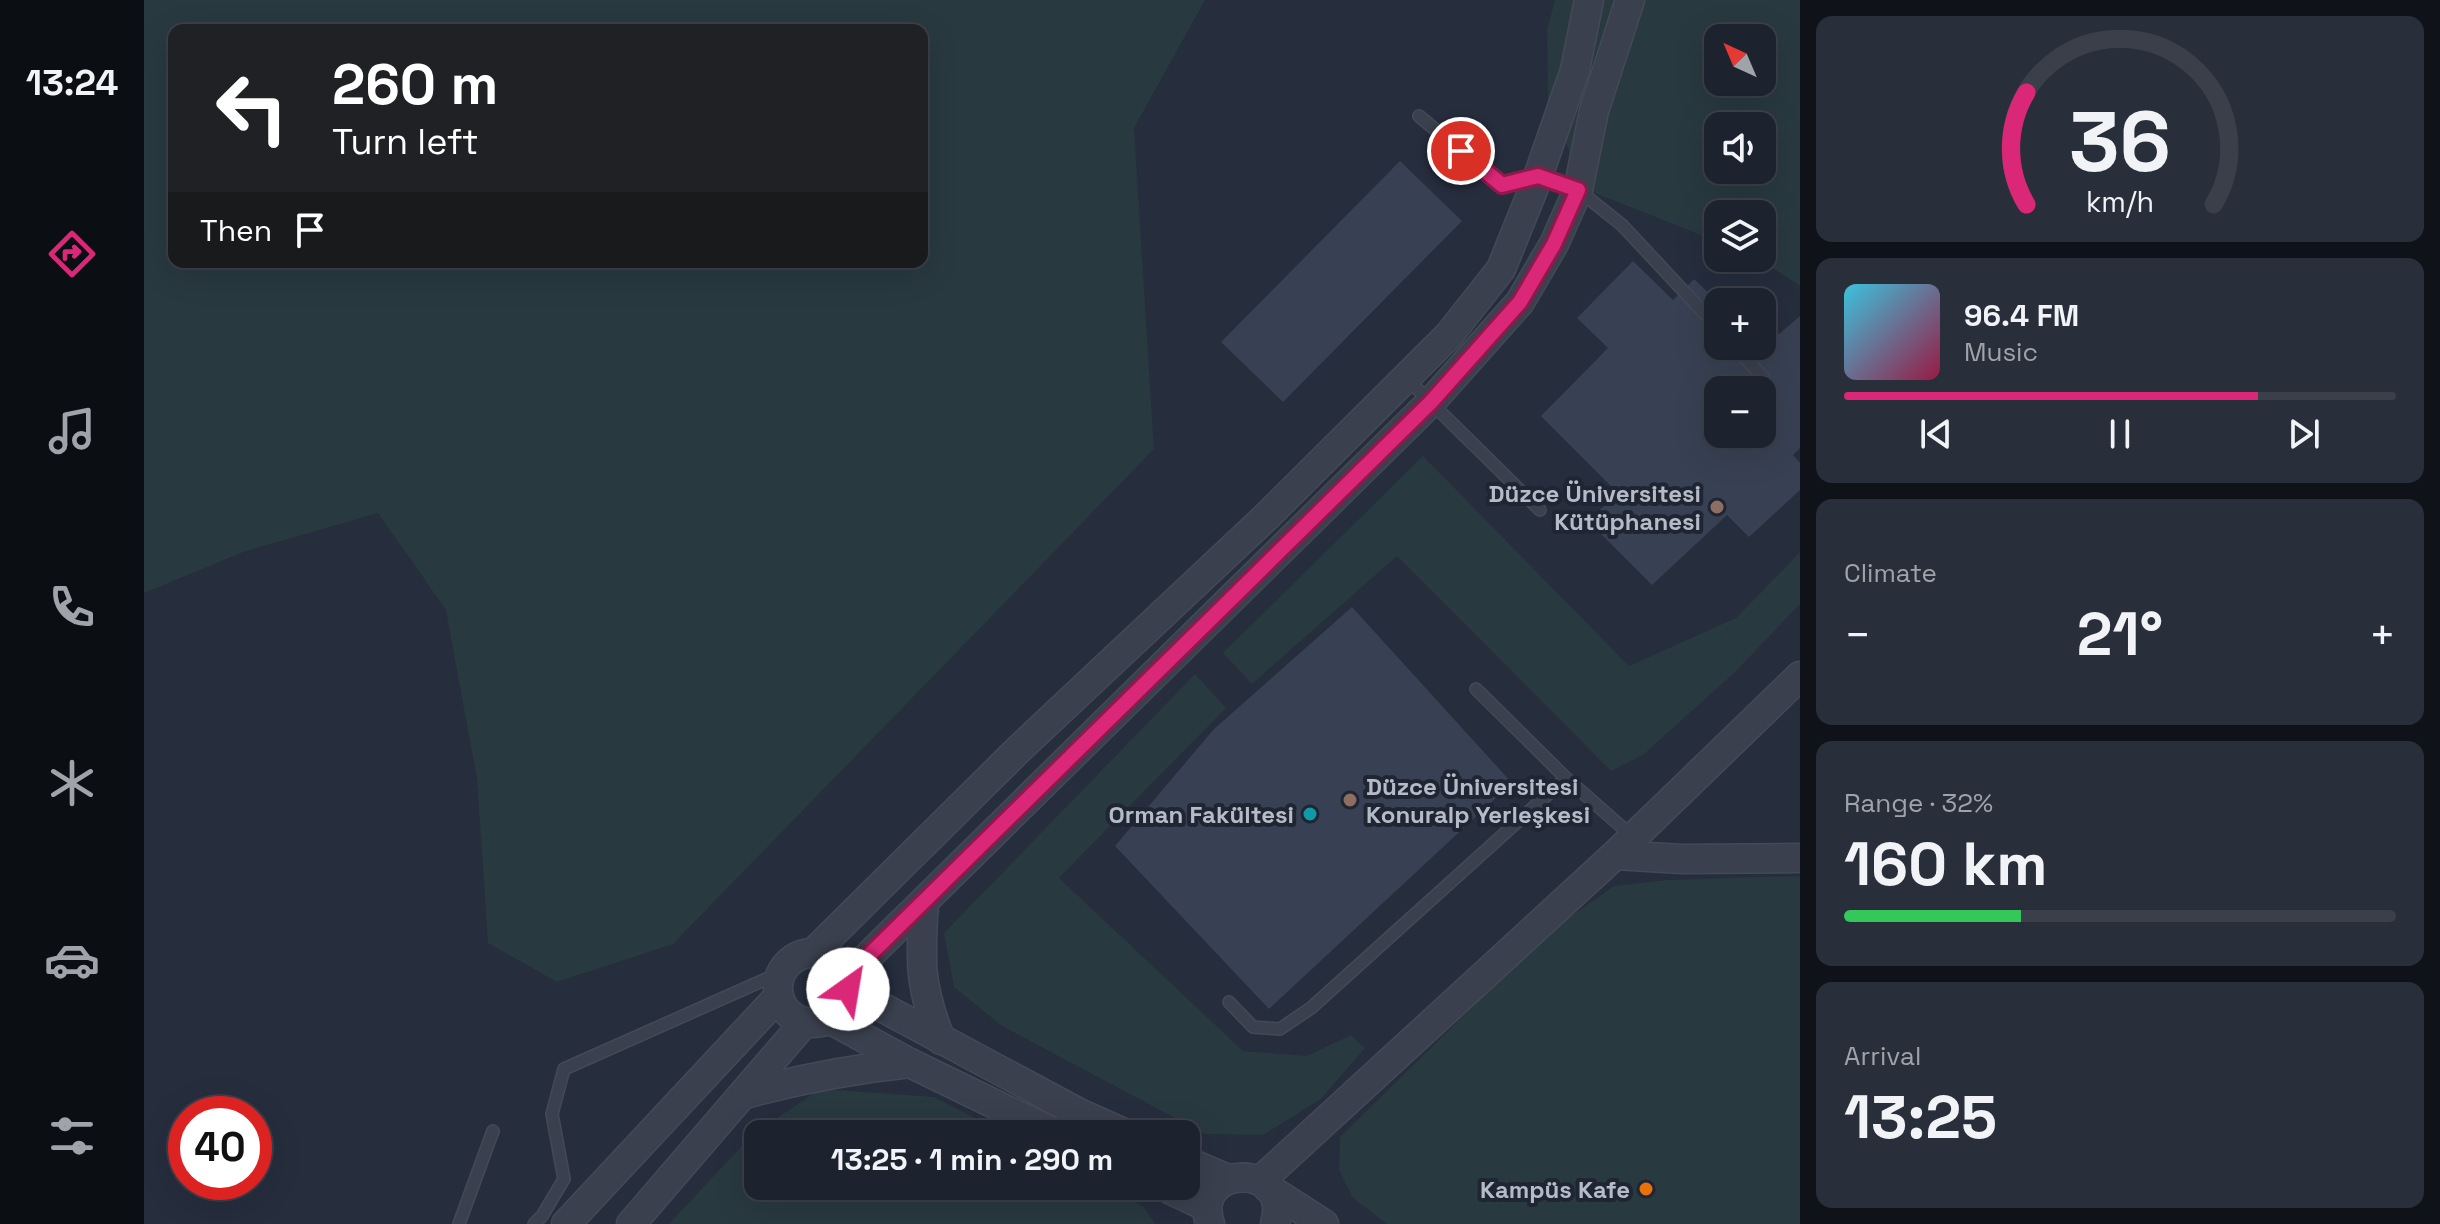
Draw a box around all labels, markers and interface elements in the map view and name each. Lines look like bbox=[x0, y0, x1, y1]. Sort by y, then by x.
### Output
north arrow bbox=[1704, 24, 1776, 96]
map controls bbox=[1704, 24, 1776, 448]
text: 260 m bbox=[332, 49, 498, 120]
icon: left bbox=[200, 56, 304, 160]
text: 13:24 bbox=[26, 60, 118, 106]
text: 36 bbox=[2069, 88, 2171, 194]
button: sound bbox=[1704, 112, 1776, 184]
pin bbox=[1427, 117, 1495, 185]
text: Turn left bbox=[332, 119, 479, 165]
icon: arrive bbox=[1439, 129, 1483, 173]
text: km/h bbox=[2086, 184, 2154, 220]
button: layers bbox=[1704, 200, 1776, 272]
icon: arrive bbox=[288, 208, 332, 252]
text: Then bbox=[200, 211, 272, 250]
icon: directions bbox=[44, 226, 100, 282]
button: + bbox=[1704, 288, 1776, 360]
text: 96.4 FM bbox=[1964, 296, 2079, 335]
text: Music bbox=[1964, 335, 2038, 369]
button: − bbox=[1704, 376, 1776, 448]
icon: music bbox=[44, 403, 100, 459]
icon: previous bbox=[1914, 412, 1958, 456]
icon: pause bbox=[2098, 412, 2142, 456]
icon: next bbox=[2282, 412, 2326, 456]
place label: Düzce Üniversitesi Kütüphanesi bbox=[1489, 478, 1701, 537]
marker: Düzce Üniversitesi Kütüphanesi bbox=[1708, 498, 1726, 516]
text: Climate bbox=[1844, 556, 1937, 590]
icon: phone bbox=[44, 579, 100, 635]
text: 21° bbox=[2077, 596, 2163, 673]
text: − bbox=[1844, 607, 1871, 663]
text: + bbox=[2369, 607, 2396, 663]
icon: climate bbox=[44, 755, 100, 811]
place label: Düzce Üniversitesi Konuralp Yerleşkesi bbox=[1366, 771, 1590, 830]
text: Range · 32% bbox=[1844, 786, 1993, 820]
marker: Düzce Üniversitesi Konuralp Yerleşkesi bbox=[1341, 791, 1359, 809]
place label: Orman Fakültesi bbox=[1109, 799, 1294, 830]
marker: Orman Fakültesi bbox=[1301, 805, 1319, 823]
text: 160 km bbox=[1844, 826, 2047, 903]
icon: car bbox=[44, 932, 100, 988]
position arrow bbox=[806, 947, 890, 1031]
text: Arrival bbox=[1844, 1039, 1921, 1073]
text: 13:25 bbox=[1844, 1079, 1997, 1156]
speed limit sign: 40 bbox=[168, 1096, 272, 1200]
icon: filters bbox=[44, 1108, 100, 1164]
text: 13:25 · 1 min · 290 m bbox=[831, 1140, 1113, 1179]
place label: Kampüs Kafe bbox=[1480, 1174, 1630, 1205]
marker: Kampüs Kafe bbox=[1637, 1180, 1655, 1198]

